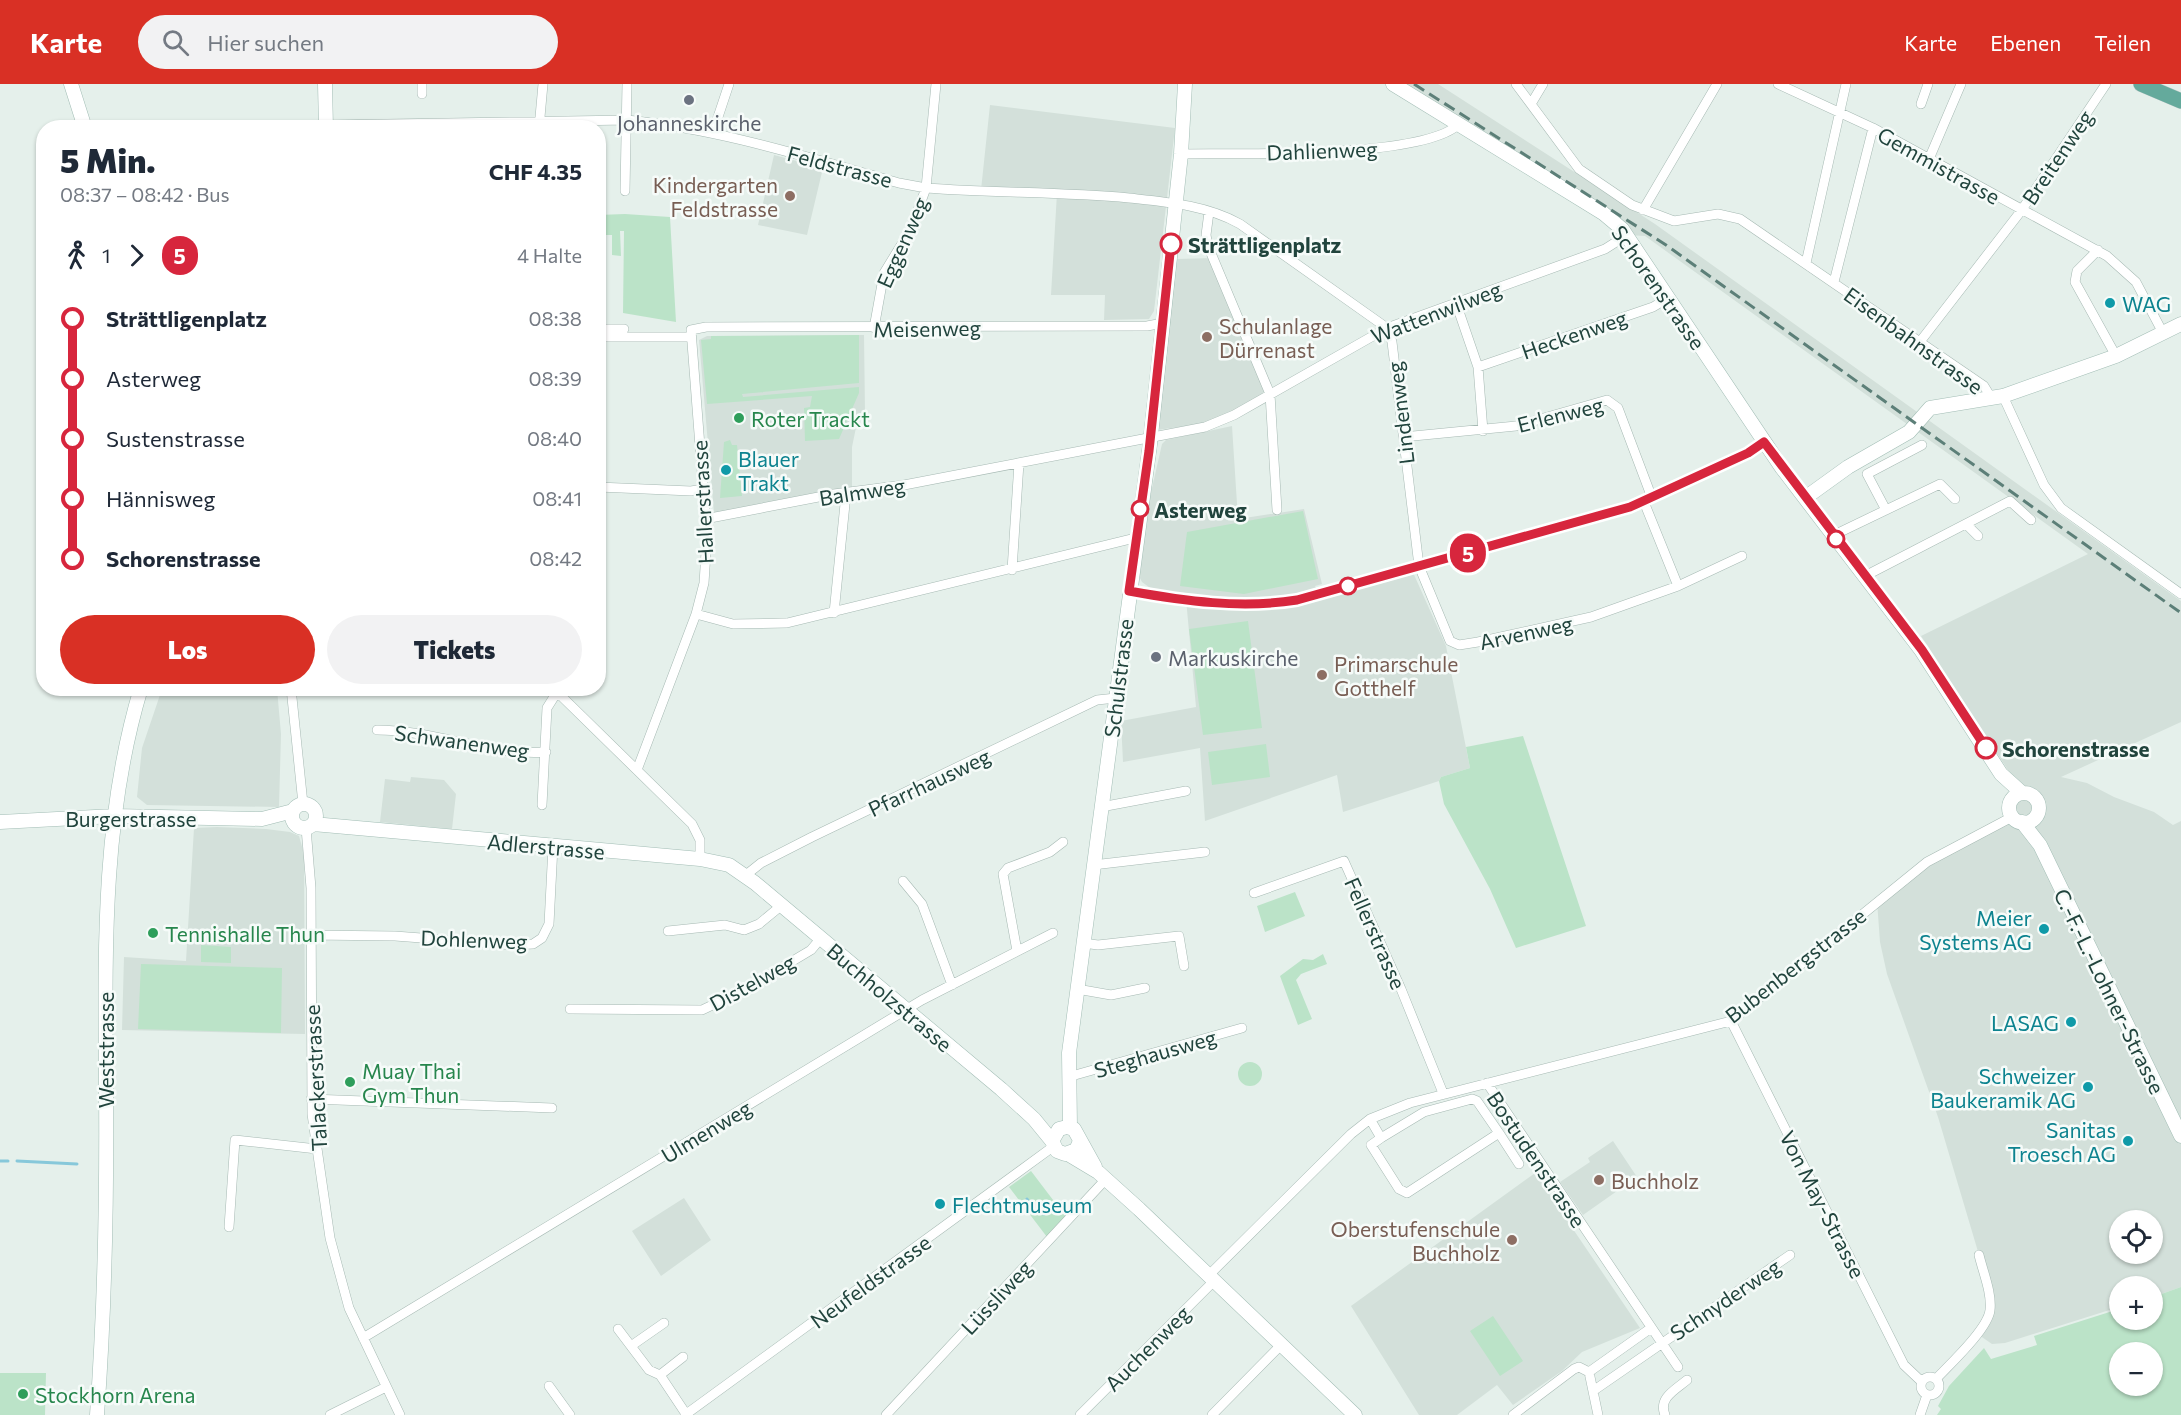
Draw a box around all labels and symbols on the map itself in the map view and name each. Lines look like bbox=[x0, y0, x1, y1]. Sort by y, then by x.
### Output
marker: Johanneskirche bbox=[682, 93, 696, 107]
street label: Breitenweg bbox=[2016, 105, 2098, 209]
place label: Johanneskirche bbox=[617, 110, 761, 135]
street label: Gemmistrasse bbox=[1873, 121, 2005, 209]
street label: Dahlienweg bbox=[1266, 136, 1378, 164]
street label: Feldstrasse bbox=[785, 140, 895, 192]
place label: Kindergarten Feldstrasse bbox=[653, 172, 778, 221]
marker: Kindergarten Feldstrasse bbox=[783, 189, 797, 203]
street label: Eggenweg bbox=[871, 193, 933, 291]
street label: Schorenstrasse bbox=[1607, 220, 1711, 354]
place label: Strättligenplatz bbox=[1188, 232, 1342, 257]
marker: Strättligenplatz bbox=[1160, 233, 1182, 255]
street label: Wattenwilweg bbox=[1367, 276, 1505, 348]
street label: Eisenbahnstrasse bbox=[1840, 281, 1988, 399]
place label: WAG bbox=[2122, 291, 2171, 316]
marker: WAG bbox=[2103, 296, 2117, 310]
street label: Heckenweg bbox=[1518, 304, 1630, 364]
place label: Schulanlage Dürrenast bbox=[1219, 313, 1332, 362]
street label: Meisenweg bbox=[873, 315, 981, 341]
marker: Schulanlage Dürrenast bbox=[1200, 330, 1214, 344]
street label: Lindenweg bbox=[1381, 360, 1419, 466]
street label: Erlenweg bbox=[1514, 391, 1606, 437]
place label: Roter Trackt bbox=[751, 406, 870, 431]
marker: Roter Trackt bbox=[732, 411, 746, 425]
street label: Hallerstrasse bbox=[686, 439, 718, 565]
place label: Blauer Trakt bbox=[738, 446, 799, 495]
marker: Blauer Trakt bbox=[719, 463, 733, 477]
street label: Balmweg bbox=[817, 472, 907, 510]
place label: Asterweg bbox=[1154, 497, 1247, 522]
marker: Asterweg bbox=[1131, 500, 1149, 518]
unlabelled marker bbox=[1827, 530, 1845, 548]
line badge: 5 bbox=[1448, 534, 1488, 572]
unlabelled marker bbox=[1339, 577, 1357, 595]
street label: Arvenweg bbox=[1477, 610, 1575, 654]
street label: Schulstrasse bbox=[1098, 617, 1138, 739]
place label: Markuskirche bbox=[1168, 645, 1298, 670]
marker: Markuskirche bbox=[1149, 650, 1163, 664]
place label: Primarschule Gotthelf bbox=[1334, 651, 1458, 700]
marker: Primarschule Gotthelf bbox=[1315, 668, 1329, 682]
street label: Schwanenweg bbox=[393, 719, 531, 763]
place label: Schorenstrasse bbox=[2002, 736, 2150, 761]
marker: Schorenstrasse bbox=[1975, 737, 1997, 759]
street label: Pfarrhausweg bbox=[864, 743, 994, 821]
street label: Burgerstrasse bbox=[65, 806, 197, 831]
street label: Adlerstrasse bbox=[486, 828, 606, 864]
street label: Fellerstrasse bbox=[1340, 873, 1412, 993]
street label: C.-F.-L.-Lohner-Strasse bbox=[2049, 884, 2171, 1098]
street label: Bubenbergstrasse bbox=[1720, 902, 1870, 1028]
place label: Meier Systems AG bbox=[1919, 905, 2032, 954]
place label: Tennishalle Thun bbox=[165, 921, 325, 946]
marker: Meier Systems AG bbox=[2037, 922, 2051, 936]
street label: Dohlenweg bbox=[420, 925, 528, 953]
marker: Tennishalle Thun bbox=[146, 926, 160, 940]
street label: Buchholzstrasse bbox=[822, 937, 958, 1057]
street label: Distelweg bbox=[705, 948, 799, 1016]
street label: Weststrasse bbox=[93, 992, 118, 1108]
street label: Talackerstrasse bbox=[299, 1004, 331, 1152]
place label: LASAG bbox=[1991, 1010, 2059, 1035]
marker: LASAG bbox=[2064, 1015, 2078, 1029]
street label: Steghausweg bbox=[1091, 1024, 1219, 1082]
place label: Muay Thai Gym Thun bbox=[362, 1058, 461, 1107]
place label: Schweizer Baukeramik AG bbox=[1930, 1063, 2076, 1112]
marker: Muay Thai Gym Thun bbox=[343, 1075, 357, 1089]
marker: Schweizer Baukeramik AG bbox=[2081, 1080, 2095, 1094]
street label: Bostudenstrasse bbox=[1482, 1086, 1592, 1232]
street label: Ulmenweg bbox=[656, 1094, 756, 1168]
place label: Sanitas Troesch AG bbox=[2007, 1117, 2116, 1166]
street label: Von May-Strasse bbox=[1775, 1126, 1871, 1282]
marker: Sanitas Troesch AG bbox=[2121, 1134, 2135, 1148]
place label: Buchholz bbox=[1611, 1168, 1699, 1193]
marker: Buchholz bbox=[1592, 1173, 1606, 1187]
place label: Flechtmuseum bbox=[952, 1192, 1092, 1217]
marker: Flechtmuseum bbox=[933, 1197, 947, 1211]
place label: Oberstufenschule Buchholz bbox=[1330, 1216, 1500, 1265]
street label: Neufeldstrasse bbox=[805, 1229, 935, 1333]
marker: Oberstufenschule Buchholz bbox=[1505, 1233, 1519, 1247]
street label: Schnyderweg bbox=[1665, 1253, 1785, 1345]
street label: Lüssliweg bbox=[955, 1255, 1037, 1339]
street label: Auchenweg bbox=[1099, 1300, 1195, 1396]
place label: Stockhorn Arena bbox=[35, 1382, 196, 1407]
marker: Stockhorn Arena bbox=[16, 1387, 30, 1401]

